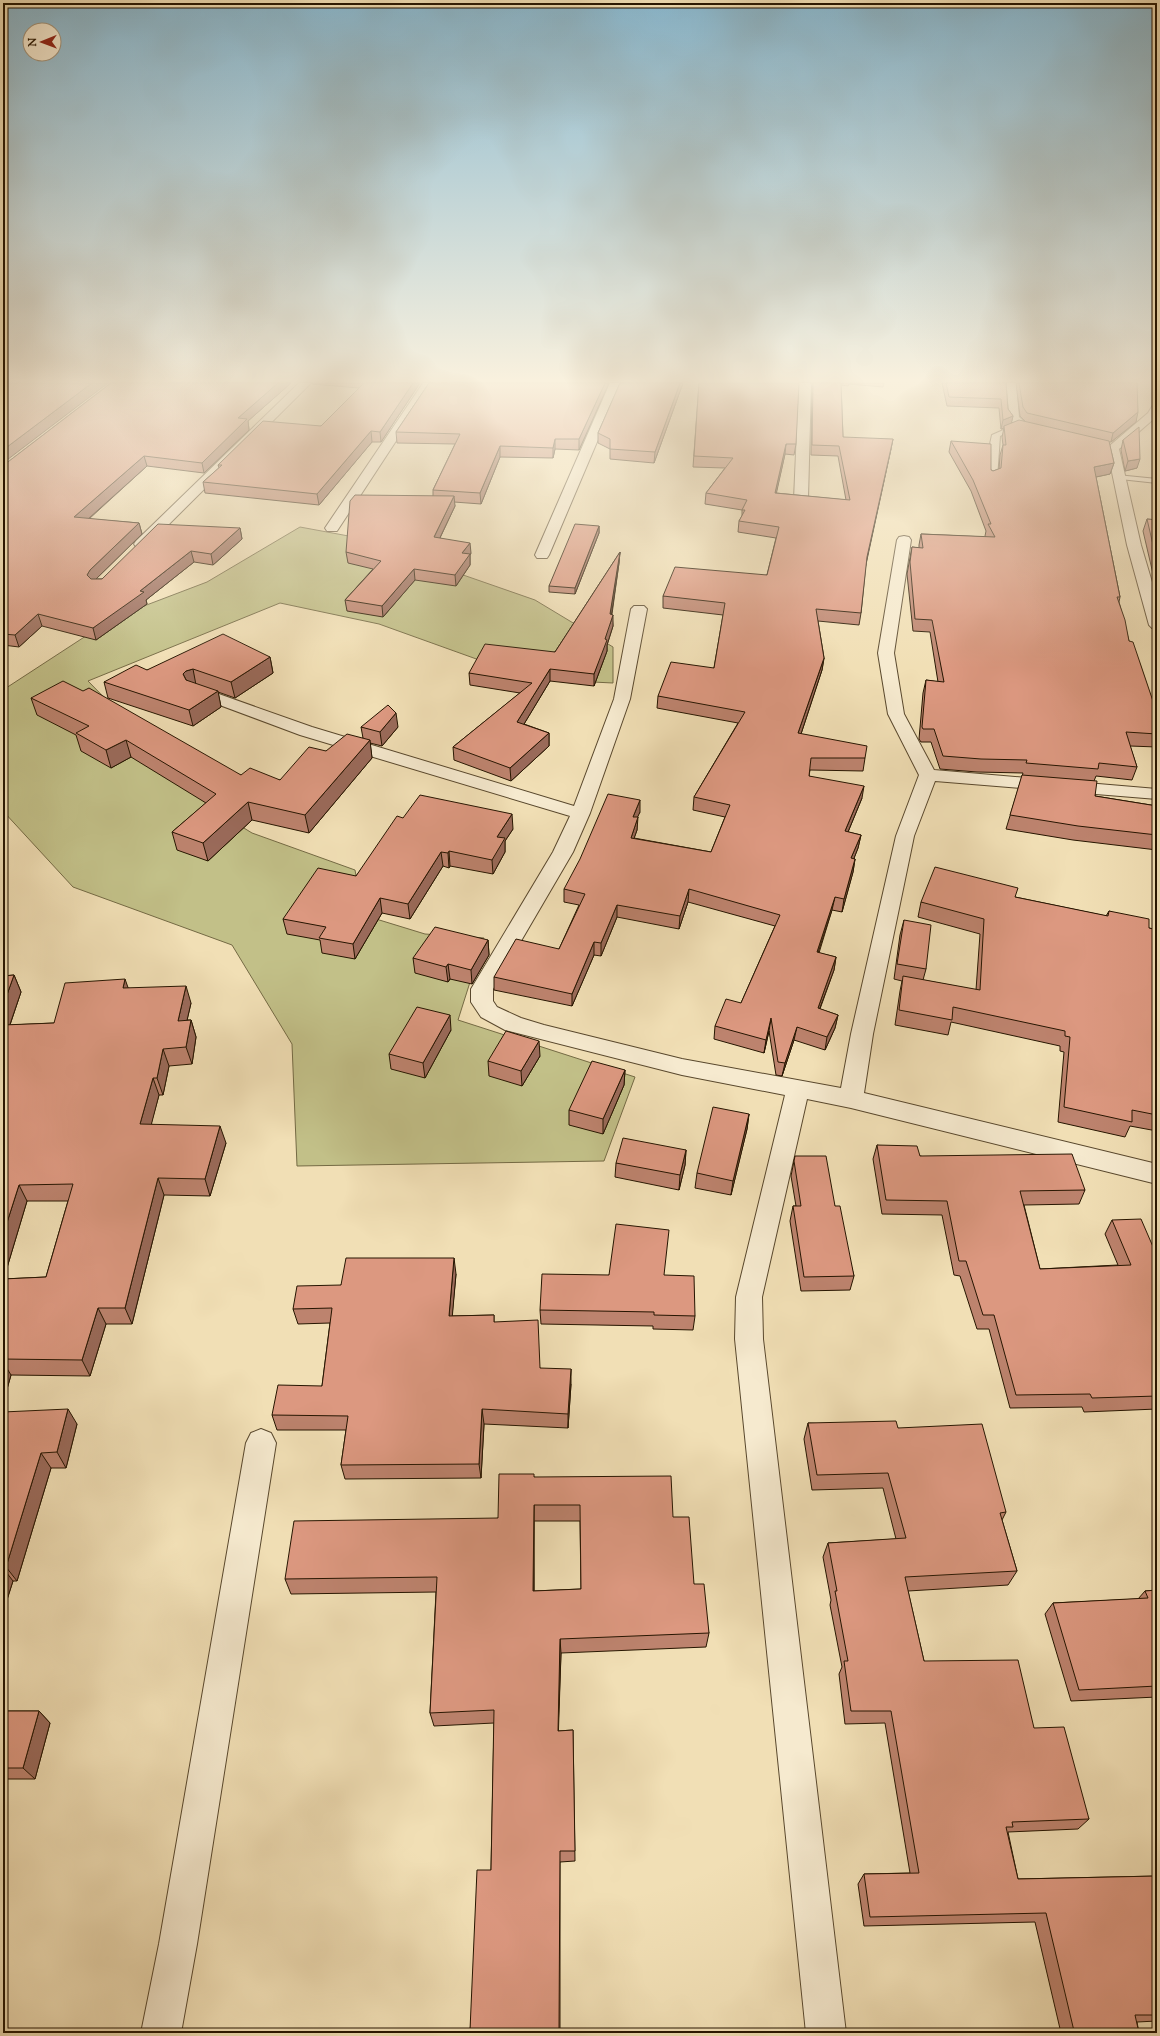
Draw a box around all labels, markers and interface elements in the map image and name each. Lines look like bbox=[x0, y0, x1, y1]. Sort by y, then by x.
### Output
north arrow bbox=[22, 22, 62, 62]
text: N bbox=[25, 37, 41, 48]

